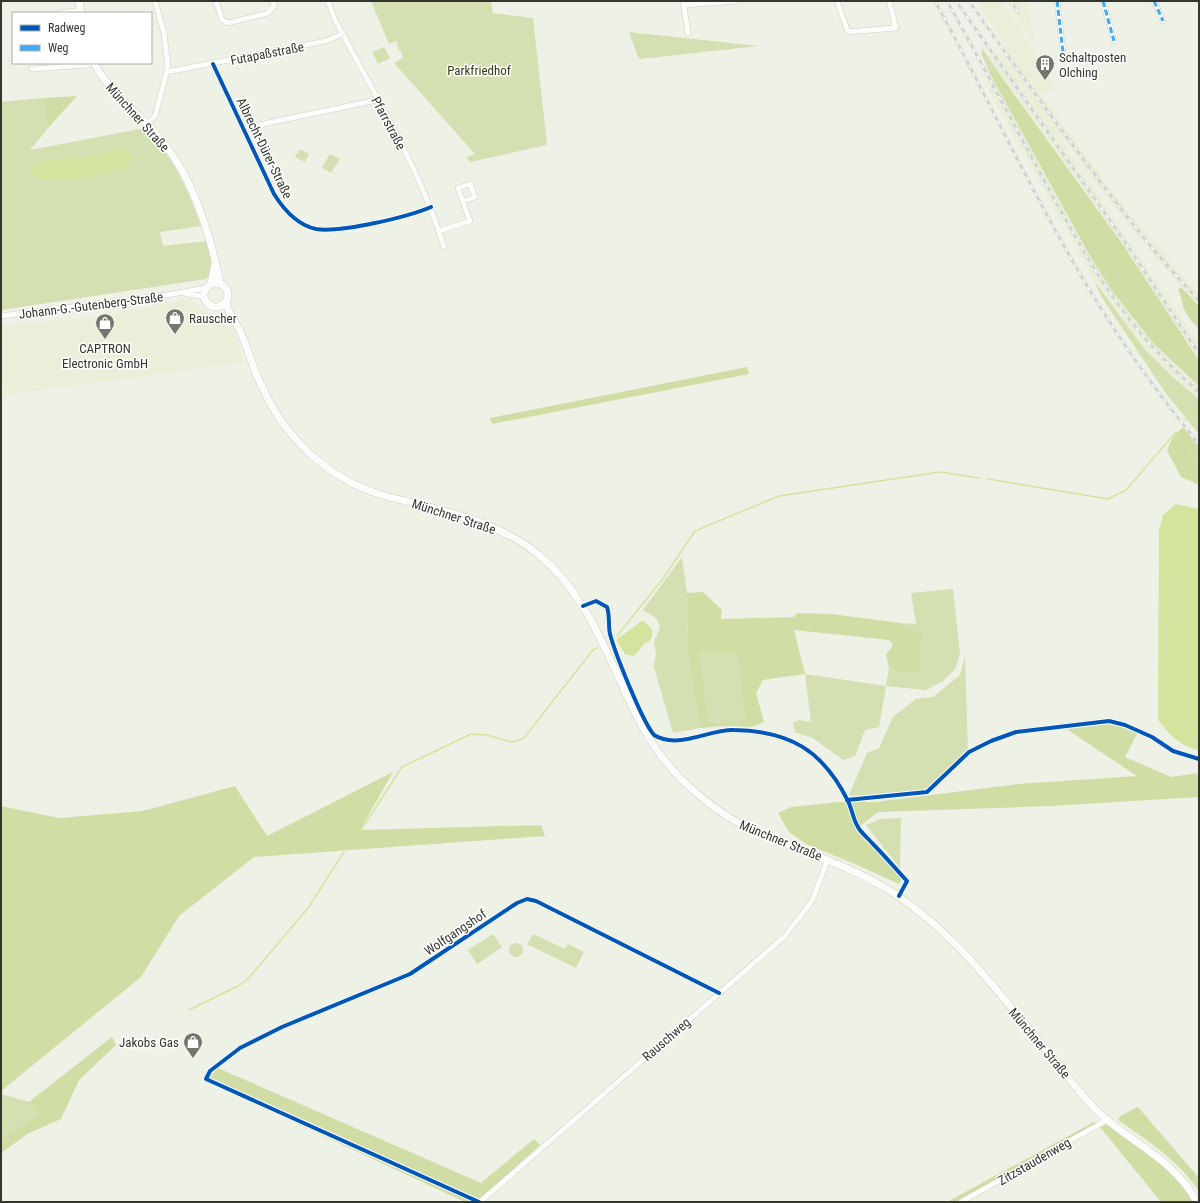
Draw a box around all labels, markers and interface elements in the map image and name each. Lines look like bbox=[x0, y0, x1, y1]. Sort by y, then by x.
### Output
legend bbox=[12, 12, 152, 64]
text: Radweg bbox=[48, 21, 85, 35]
street label: Futapaßstraße bbox=[229, 39, 305, 68]
text: Weg bbox=[48, 41, 69, 55]
place label: Schaltposten Olching bbox=[1059, 50, 1126, 80]
building icon: Schaltposten Olching bbox=[1034, 53, 1056, 81]
park label: Parkfriedhof bbox=[447, 63, 511, 78]
street label: Münchner Straße bbox=[103, 80, 172, 155]
street label: Pfarrstraße bbox=[368, 94, 409, 152]
street label: Albrecht-Dürer-Straße bbox=[234, 95, 295, 201]
street label: Johann-G.-Gutenberg-Straße bbox=[18, 289, 164, 322]
shop icon: Rauscher bbox=[164, 307, 186, 335]
place label: Rauscher bbox=[189, 311, 237, 326]
shop icon: CAPTRON Electronic GmbH bbox=[94, 312, 116, 340]
place label: CAPTRON Electronic GmbH bbox=[62, 341, 148, 371]
street label: Münchner Straße bbox=[410, 496, 498, 537]
street label: Münchner Straße bbox=[737, 817, 824, 864]
street label: Wolfgangshof bbox=[421, 906, 489, 959]
street label: Münchner Straße bbox=[1006, 1005, 1073, 1082]
street label: Rauschweg bbox=[639, 1015, 693, 1064]
shop icon: Jakobs Gas bbox=[182, 1031, 204, 1059]
place label: Jakobs Gas bbox=[119, 1035, 179, 1050]
street label: Zitzstaudenweg bbox=[995, 1135, 1073, 1188]

